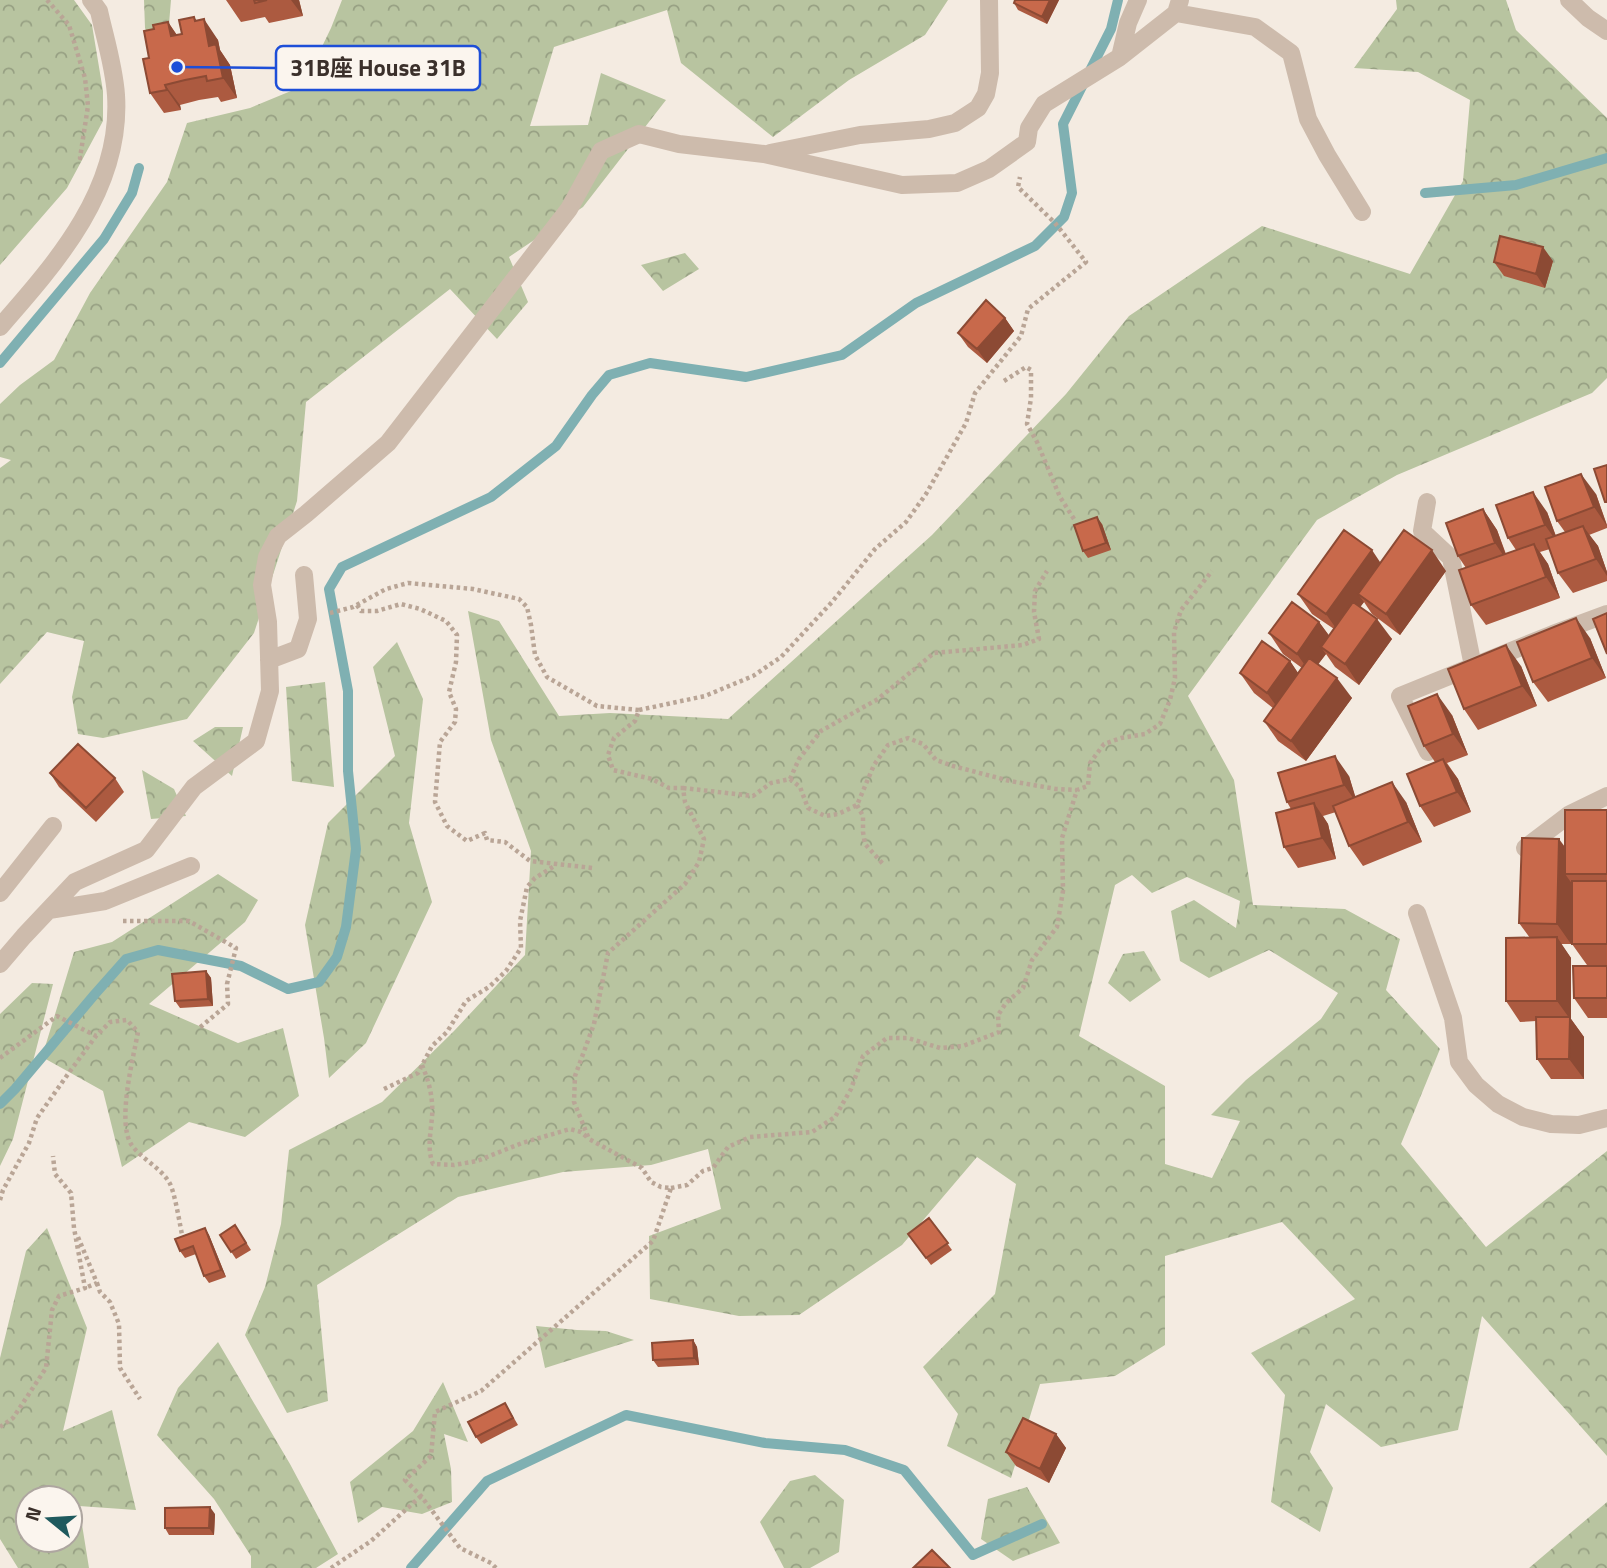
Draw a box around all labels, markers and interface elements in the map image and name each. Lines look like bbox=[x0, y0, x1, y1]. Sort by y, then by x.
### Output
callout: 31B座 House 31B bbox=[276, 46, 480, 90]
text: 31B座 House 31B bbox=[290, 50, 466, 85]
north arrow bbox=[14, 1484, 84, 1554]
text: N bbox=[17, 1503, 48, 1524]

